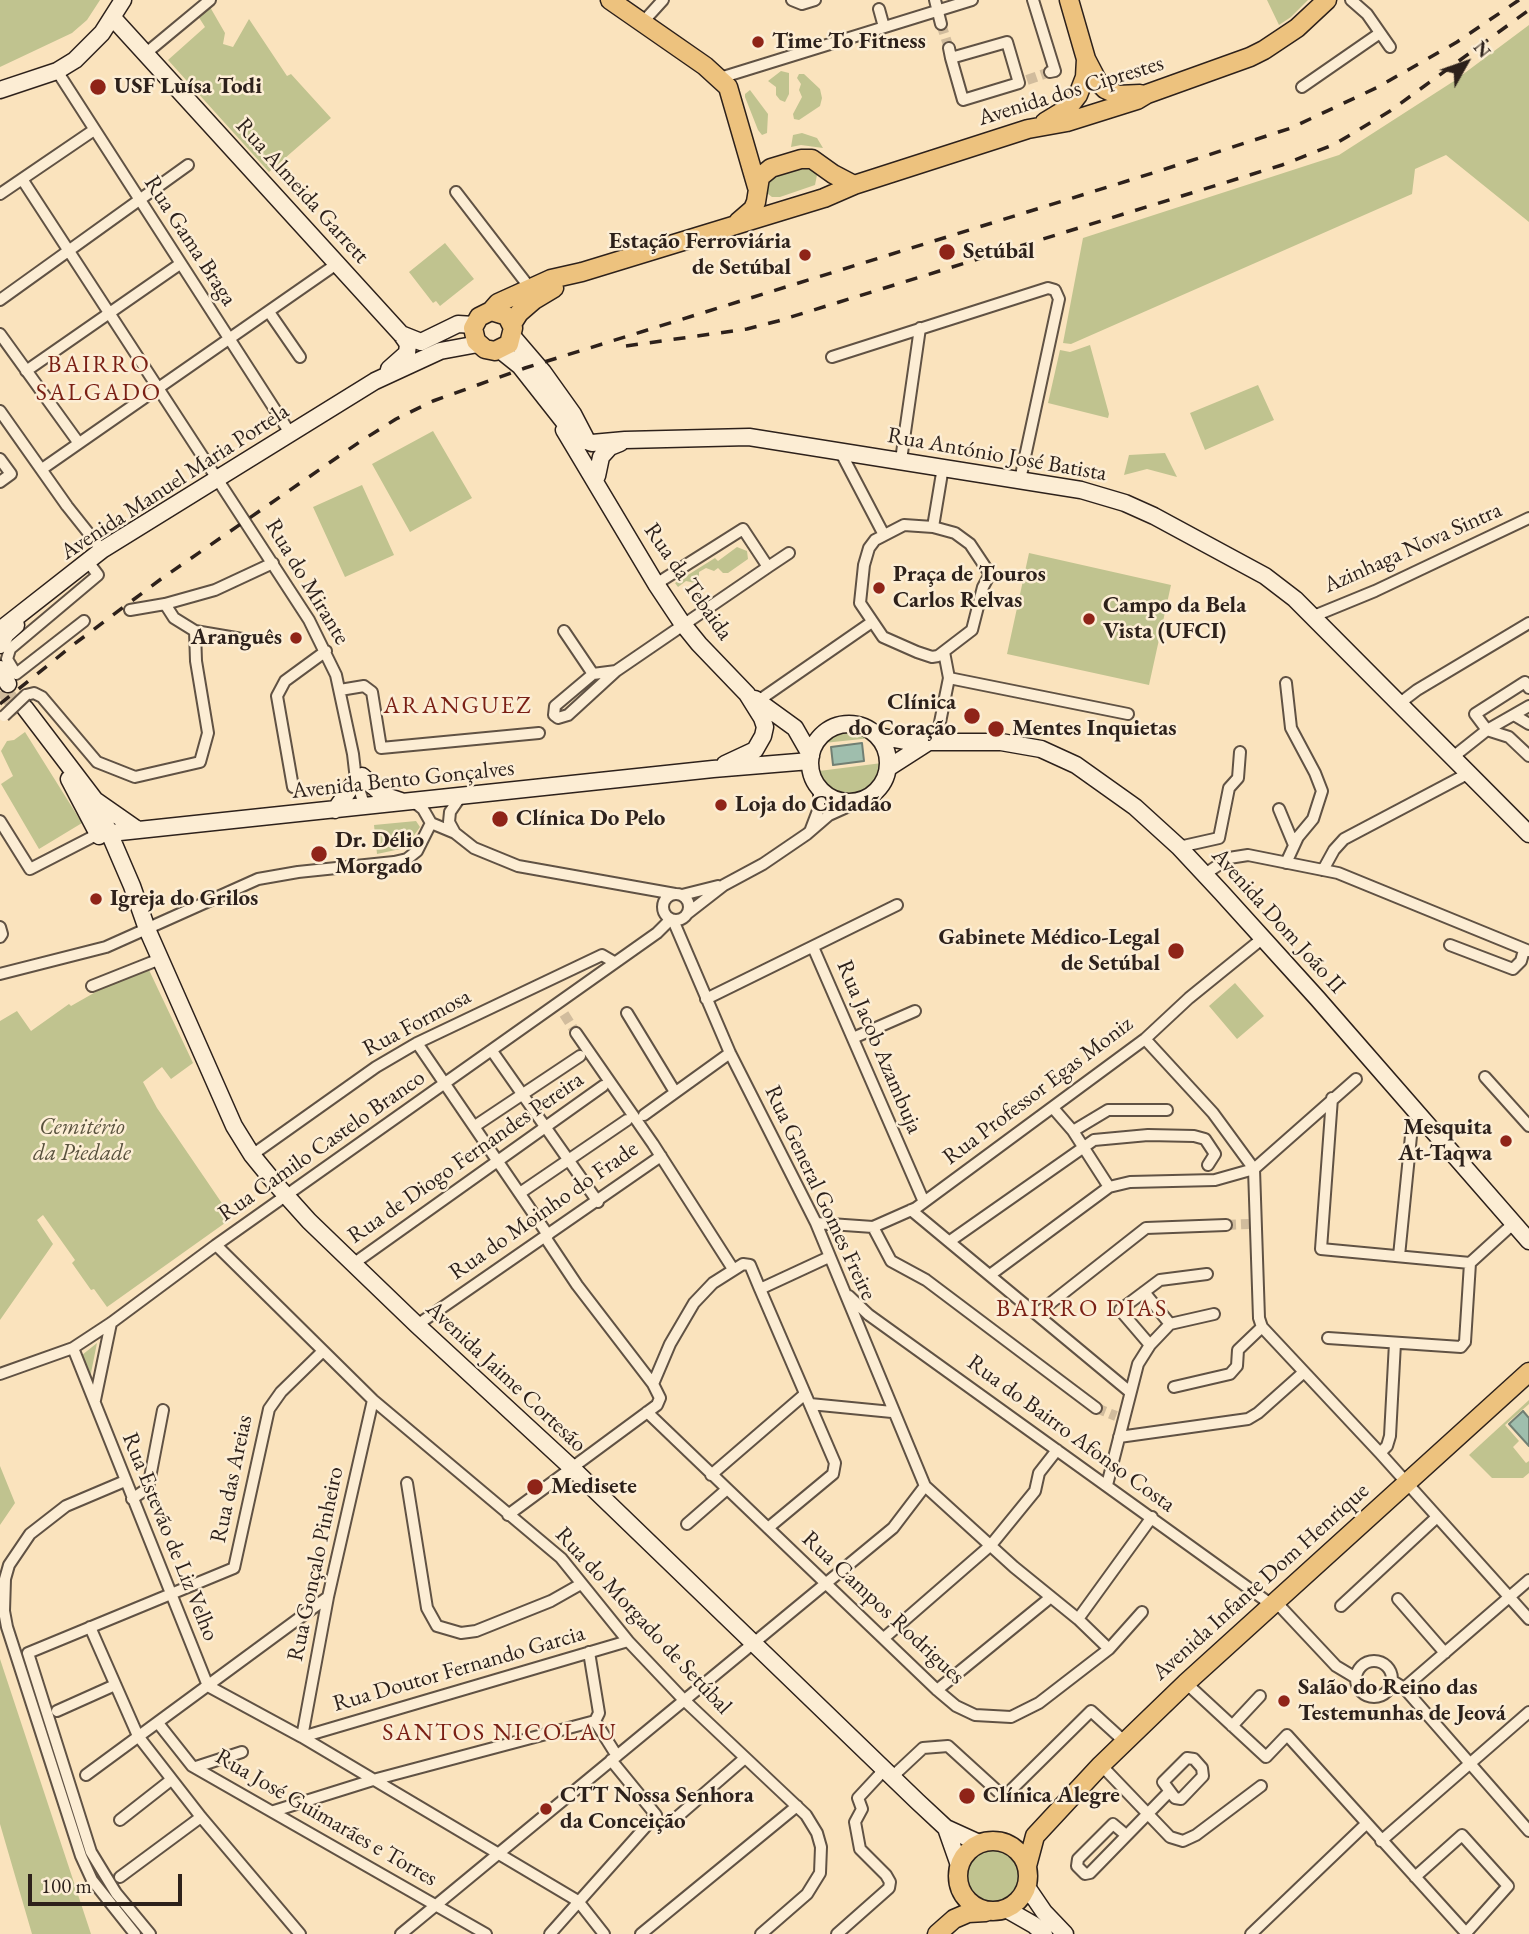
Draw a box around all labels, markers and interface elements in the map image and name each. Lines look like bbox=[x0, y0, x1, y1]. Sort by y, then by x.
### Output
place label: Time To Fitness bbox=[772, 28, 926, 56]
north arrow bbox=[1431, 28, 1501, 98]
marker: Time To Fitness bbox=[750, 34, 766, 50]
text: N bbox=[1468, 35, 1497, 63]
street label: Avenida dos Ciprestes bbox=[975, 50, 1167, 132]
place label: USF Luísa Todi bbox=[114, 73, 262, 101]
marker: USF Luísa Todi bbox=[88, 77, 108, 97]
street label: Rua Almeida Garrett bbox=[229, 113, 375, 269]
street label: Rua Gama Braga bbox=[138, 171, 242, 311]
place label: Estação Ferroviária de Setúbal bbox=[609, 228, 791, 282]
place label: Setúbal bbox=[963, 238, 1035, 266]
marker: Setúbal bbox=[937, 242, 957, 262]
marker: Estação Ferroviária de Setúbal bbox=[797, 247, 813, 263]
district label: BAIRRO SALGADO bbox=[37, 351, 161, 407]
street label: Avenida Manuel Maria Portela bbox=[56, 398, 294, 566]
street label: Rua António José Batista bbox=[885, 422, 1109, 488]
street label: Azinhaga Nova Sintra bbox=[1320, 496, 1506, 600]
street label: Rua do Mirante bbox=[259, 514, 355, 650]
street label: Rua da Tebaida bbox=[637, 518, 739, 646]
place label: Praça de Touros Carlos Relvas bbox=[893, 561, 1046, 615]
marker: Praça de Touros Carlos Relvas bbox=[871, 580, 887, 596]
place label: Campo da Bela Vista (UFCI) bbox=[1103, 592, 1246, 646]
marker: Campo da Bela Vista (UFCI) bbox=[1081, 611, 1097, 627]
place label: Aranguês bbox=[191, 624, 282, 652]
marker: Aranguês bbox=[288, 630, 304, 646]
place label: Clínica do Coração bbox=[848, 689, 956, 743]
district label: ARANGUEZ bbox=[384, 692, 532, 720]
marker: Clínica do Coração bbox=[962, 706, 982, 726]
place label: Mentes Inquietas bbox=[1012, 715, 1177, 743]
marker: Mentes Inquietas bbox=[986, 719, 1006, 739]
street label: Avenida Bento Gonçalves bbox=[290, 755, 516, 805]
place label: Loja do Cidadão bbox=[735, 791, 892, 819]
marker: Loja do Cidadão bbox=[713, 797, 729, 813]
place label: Clínica Do Pelo bbox=[516, 805, 665, 833]
marker: Clínica Do Pelo bbox=[490, 809, 510, 829]
place label: Dr. Délio Morgado bbox=[335, 827, 424, 881]
street label: Avenida Dom João II bbox=[1205, 842, 1351, 1000]
marker: Dr. Délio Morgado bbox=[309, 844, 329, 864]
place label: Igreja do Grilos bbox=[110, 885, 258, 913]
marker: Igreja do Grilos bbox=[88, 891, 104, 907]
place label: Gabinete Médico-Legal de Setúbal bbox=[938, 924, 1160, 978]
marker: Gabinete Médico-Legal de Setúbal bbox=[1166, 941, 1186, 961]
street label: Rua Jacob Azambuja bbox=[830, 956, 928, 1138]
street label: Rua Formosa bbox=[358, 983, 476, 1063]
street label: Rua Professor Egas Moniz bbox=[938, 1011, 1138, 1171]
street label: Rua Camilo Castelo Branco bbox=[213, 1064, 431, 1228]
street label: Rua de Diogo Fernandes Pereira bbox=[343, 1066, 589, 1250]
street label: Rua General Gomes Freire bbox=[758, 1081, 882, 1305]
park label: Cemitério da Piedade bbox=[33, 1114, 131, 1168]
place label: Mesquita At-Taqwa bbox=[1398, 1114, 1492, 1168]
marker: Mesquita At-Taqwa bbox=[1498, 1133, 1514, 1149]
street label: Rua do Moinho do Frade bbox=[444, 1135, 644, 1287]
street label: Avenida Jaime Cortesão bbox=[420, 1295, 592, 1459]
district label: BAIRRO DIAS bbox=[997, 1295, 1167, 1323]
street label: Rua do Bairro Afonso Costa bbox=[961, 1349, 1181, 1519]
street label: Rua das Areias bbox=[205, 1413, 259, 1545]
street label: Rua Estevão de Liz Velho bbox=[116, 1429, 224, 1645]
street label: Rua Gonçalo Pinheiro bbox=[282, 1464, 350, 1664]
place label: Medisete bbox=[551, 1473, 637, 1501]
marker: Medisete bbox=[525, 1477, 545, 1497]
street label: Avenida Infante Dom Henrique bbox=[1147, 1477, 1375, 1687]
street label: Rua do Morgado de Setúbal bbox=[549, 1522, 737, 1720]
street label: Rua Campos Rodrigues bbox=[796, 1526, 970, 1690]
street label: Rua Doutor Fernando Garcia bbox=[330, 1620, 588, 1718]
place label: Salão do Reino das Testemunhas de Jeová bbox=[1298, 1674, 1506, 1728]
marker: Salão do Reino das Testemunhas de Jeová bbox=[1276, 1693, 1292, 1709]
district label: SANTOS NICOLAU bbox=[384, 1719, 616, 1747]
street label: Rua José Guimarães e Torres bbox=[210, 1743, 442, 1893]
place label: CTT Nossa Senhora da Conceição bbox=[560, 1782, 754, 1836]
place label: Clínica Alegre bbox=[983, 1782, 1120, 1810]
marker: Clínica Alegre bbox=[957, 1786, 977, 1806]
marker: CTT Nossa Senhora da Conceição bbox=[538, 1801, 554, 1817]
scale bar bbox=[32, 1860, 186, 1904]
text: 100 m bbox=[41, 1872, 92, 1899]

